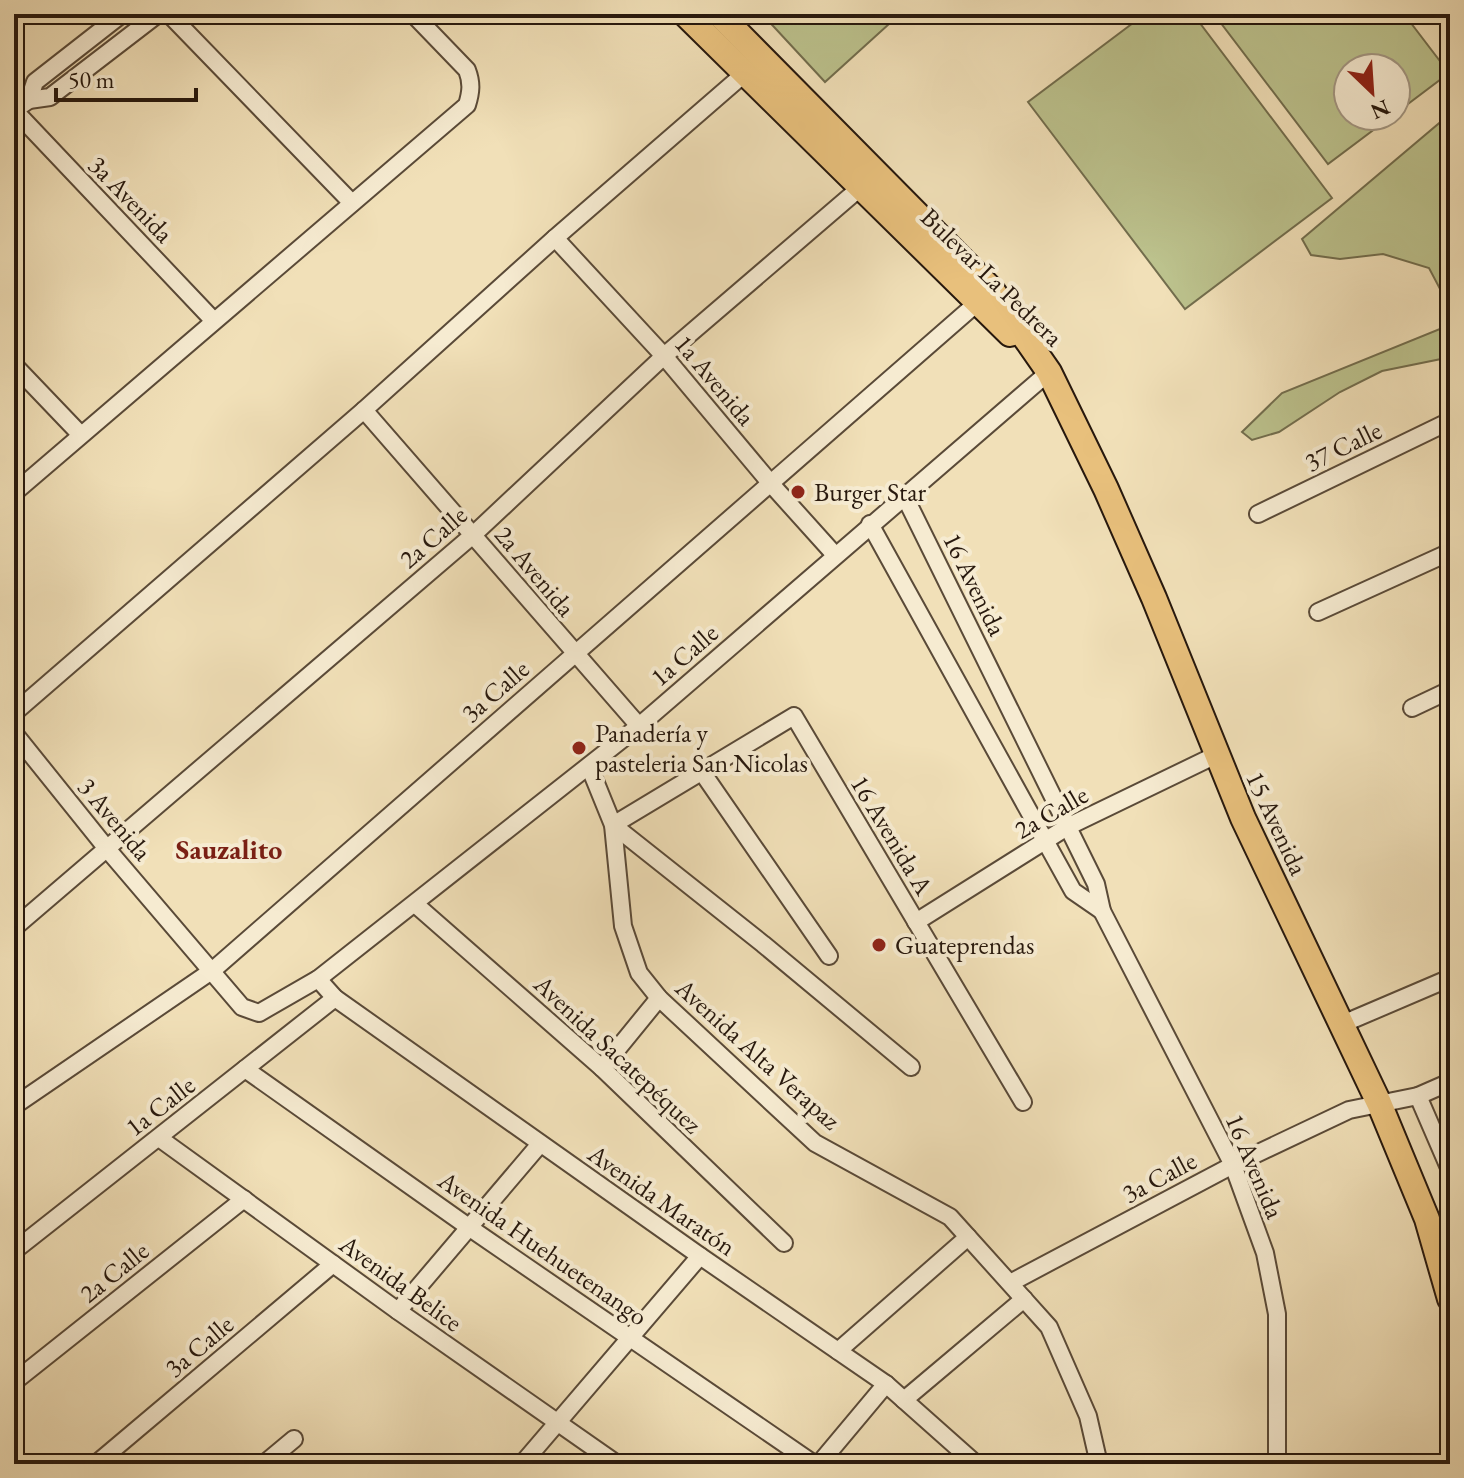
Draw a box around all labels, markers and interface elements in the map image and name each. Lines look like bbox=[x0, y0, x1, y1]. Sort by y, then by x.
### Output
scale bar bbox=[56, 52, 196, 102]
north arrow bbox=[1332, 52, 1412, 132]
text: 50 m bbox=[68, 64, 115, 95]
text: N bbox=[1366, 93, 1394, 127]
street label: 3a Avenida bbox=[81, 148, 181, 250]
street label: Bulevar La Pedrera bbox=[914, 200, 1071, 354]
street label: 1a Avenida bbox=[667, 327, 763, 433]
street label: 37 Calle bbox=[1299, 413, 1387, 479]
place label: Burger Star bbox=[814, 475, 927, 509]
marker: Burger Star bbox=[789, 483, 807, 501]
street label: 2a Calle bbox=[392, 498, 474, 576]
street label: 2a Avenida bbox=[487, 518, 583, 624]
street label: 16 Avenida bbox=[935, 527, 1015, 642]
street label: 1a Calle bbox=[643, 616, 725, 694]
street label: 3a Calle bbox=[454, 652, 536, 730]
place label: Panadería y pasteleria San Nicolas bbox=[595, 716, 808, 780]
marker: Panadería y pasteleria San Nicolas bbox=[570, 739, 588, 757]
street label: 15 Avenida bbox=[1238, 766, 1316, 881]
street label: 16 Avenida A bbox=[843, 769, 942, 902]
street label: 3 Avenida bbox=[70, 770, 160, 868]
street label: 2a Calle bbox=[1008, 777, 1094, 847]
district label: Sauzalito bbox=[176, 831, 282, 867]
place label: Guateprendas bbox=[895, 928, 1034, 962]
marker: Guateprendas bbox=[870, 936, 888, 954]
street label: Avenida Sacatepéquez bbox=[526, 967, 709, 1141]
street label: Avenida Alta Verapaz bbox=[668, 970, 848, 1137]
street label: 1a Calle bbox=[118, 1068, 202, 1144]
street label: 16 Avenida bbox=[1218, 1108, 1293, 1224]
street label: Avenida Maratón bbox=[581, 1136, 743, 1264]
street label: 3a Calle bbox=[1116, 1143, 1202, 1211]
street label: Avenida Huehuetenango bbox=[431, 1162, 654, 1333]
street label: Avenida Belice bbox=[332, 1226, 469, 1339]
street label: 2a Calle bbox=[72, 1234, 156, 1310]
street label: 3a Calle bbox=[158, 1307, 240, 1385]

